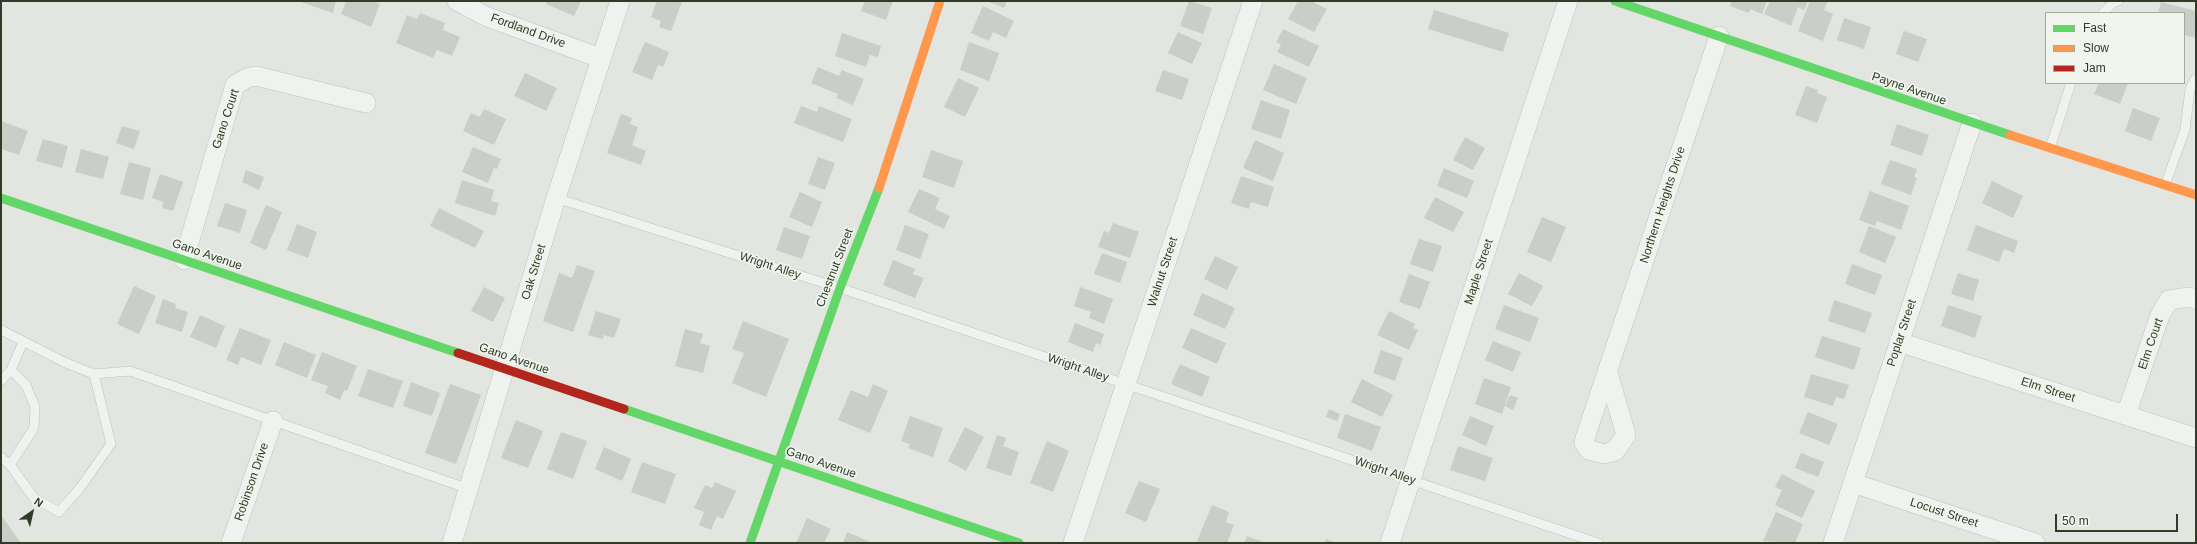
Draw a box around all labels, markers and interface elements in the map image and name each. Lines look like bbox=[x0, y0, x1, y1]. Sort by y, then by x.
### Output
street label: Fordland Drive bbox=[489, 11, 567, 51]
legend bbox=[2045, 12, 2185, 84]
text: Fast bbox=[2083, 21, 2106, 35]
text: Slow bbox=[2083, 41, 2109, 55]
text: Jam bbox=[2083, 61, 2106, 75]
street label: Payne Avenue bbox=[1870, 70, 1948, 108]
street label: Gano Court bbox=[210, 87, 242, 151]
street label: Northern Heights Drive bbox=[1637, 145, 1689, 265]
street label: Chestnut Street bbox=[813, 226, 857, 310]
street label: Walnut Street bbox=[1145, 235, 1181, 309]
street label: Gano Avenue bbox=[170, 236, 244, 274]
street label: Maple Street bbox=[1462, 237, 1496, 307]
street label: Oak Street bbox=[519, 242, 549, 302]
street label: Wright Alley bbox=[737, 249, 803, 283]
street label: Poplar Street bbox=[1884, 297, 1920, 369]
street label: Elm Court bbox=[2136, 316, 2166, 372]
street label: Gano Avenue bbox=[477, 340, 551, 378]
street label: Wright Alley bbox=[1045, 351, 1111, 385]
street label: Elm Street bbox=[2019, 374, 2077, 406]
street label: Robinson Drive bbox=[232, 441, 272, 523]
street label: Gano Avenue bbox=[784, 444, 858, 482]
street label: Wright Alley bbox=[1352, 454, 1418, 488]
north arrow bbox=[12, 492, 52, 532]
text: N bbox=[32, 495, 45, 509]
street label: Locust Street bbox=[1908, 495, 1980, 531]
scale bar bbox=[2057, 506, 2180, 532]
text: 50 m bbox=[2062, 514, 2089, 528]

